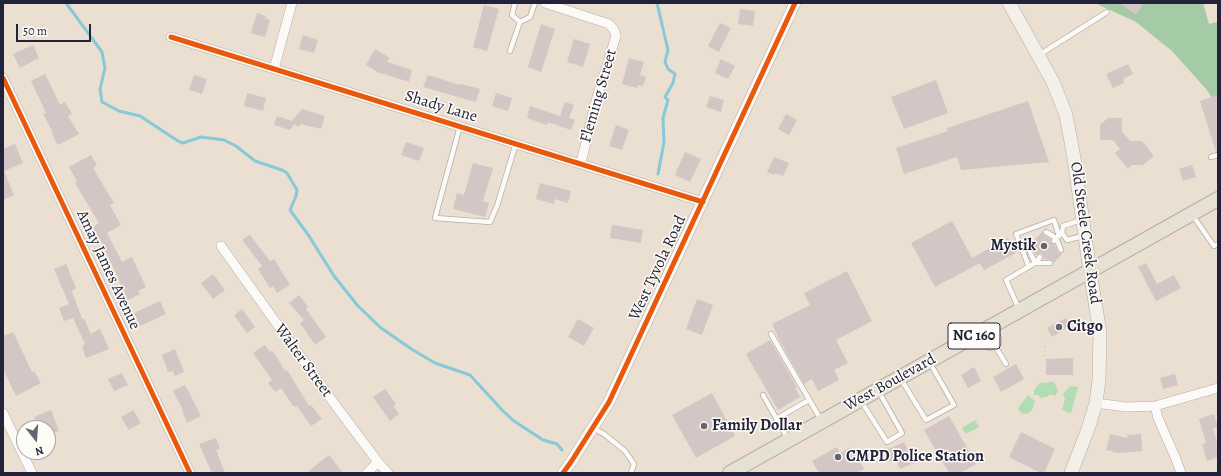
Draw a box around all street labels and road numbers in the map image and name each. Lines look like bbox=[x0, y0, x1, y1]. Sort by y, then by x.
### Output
street label: Fleming Street bbox=[576, 47, 622, 145]
street label: Shady Lane bbox=[402, 87, 480, 127]
street label: Old Steele Creek Road bbox=[1066, 161, 1104, 305]
street label: Amay James Avenue bbox=[72, 207, 144, 333]
street label: West Tyvola Road bbox=[625, 213, 691, 323]
street label: Walter Street bbox=[270, 321, 336, 401]
road number: NC 160 bbox=[948, 323, 1000, 349]
street label: West Boulevard bbox=[841, 350, 939, 416]

